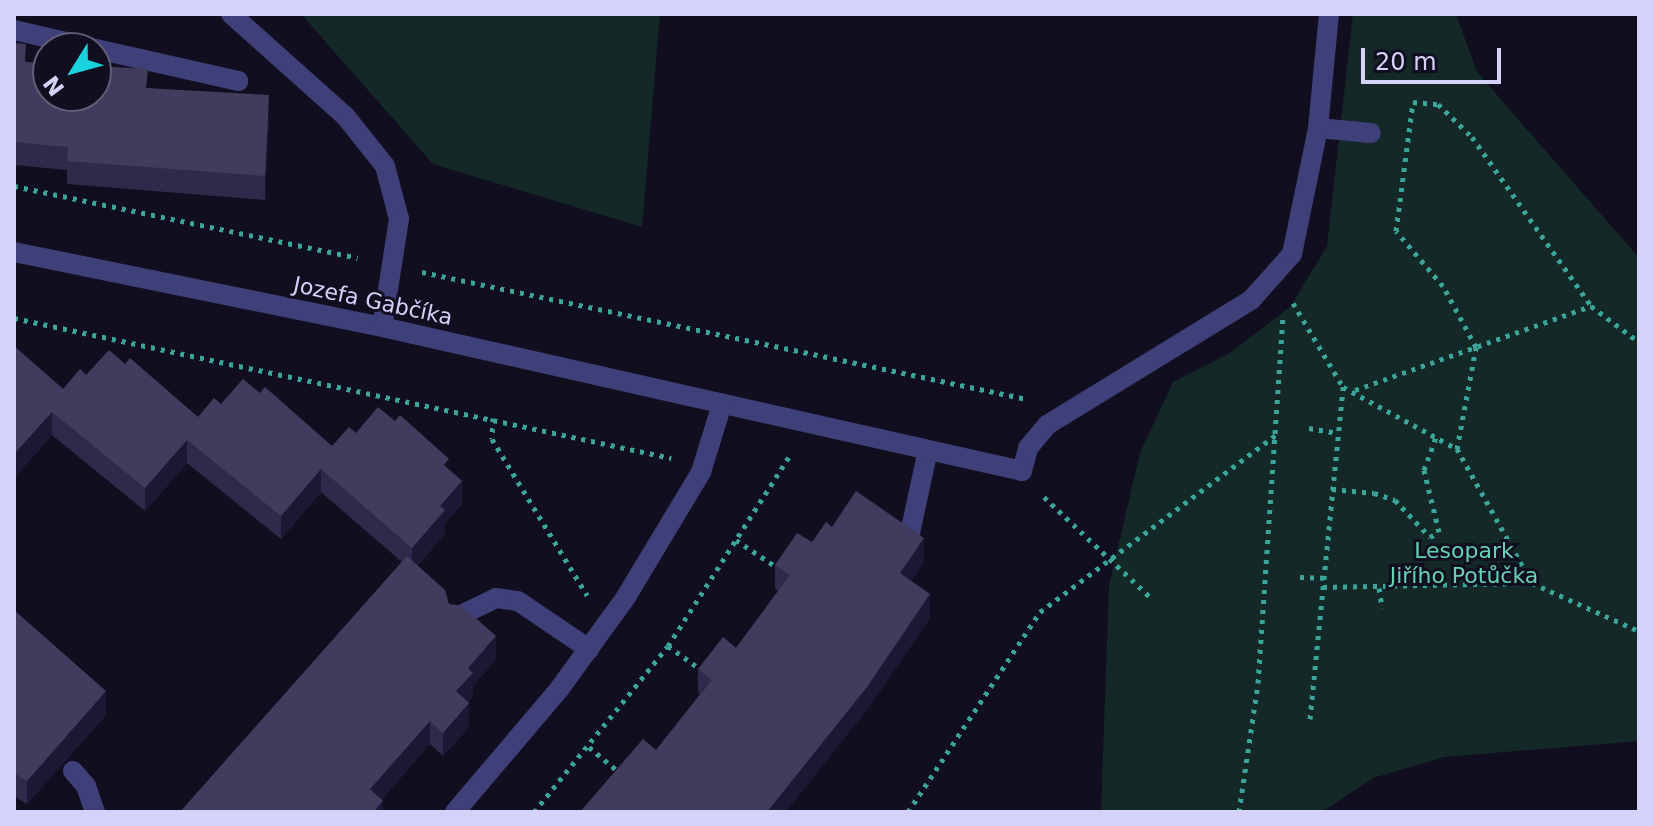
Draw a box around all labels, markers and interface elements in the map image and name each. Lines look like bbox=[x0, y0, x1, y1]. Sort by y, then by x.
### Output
north arrow bbox=[32, 32, 112, 112]
scale bar bbox=[1365, 32, 1505, 82]
text: 20 m bbox=[1375, 48, 1437, 76]
text: N bbox=[39, 71, 70, 100]
street label: Jozefa Gabčíka bbox=[291, 271, 455, 331]
park label: Lesopark Jiřího Potůčka bbox=[1390, 537, 1538, 588]

